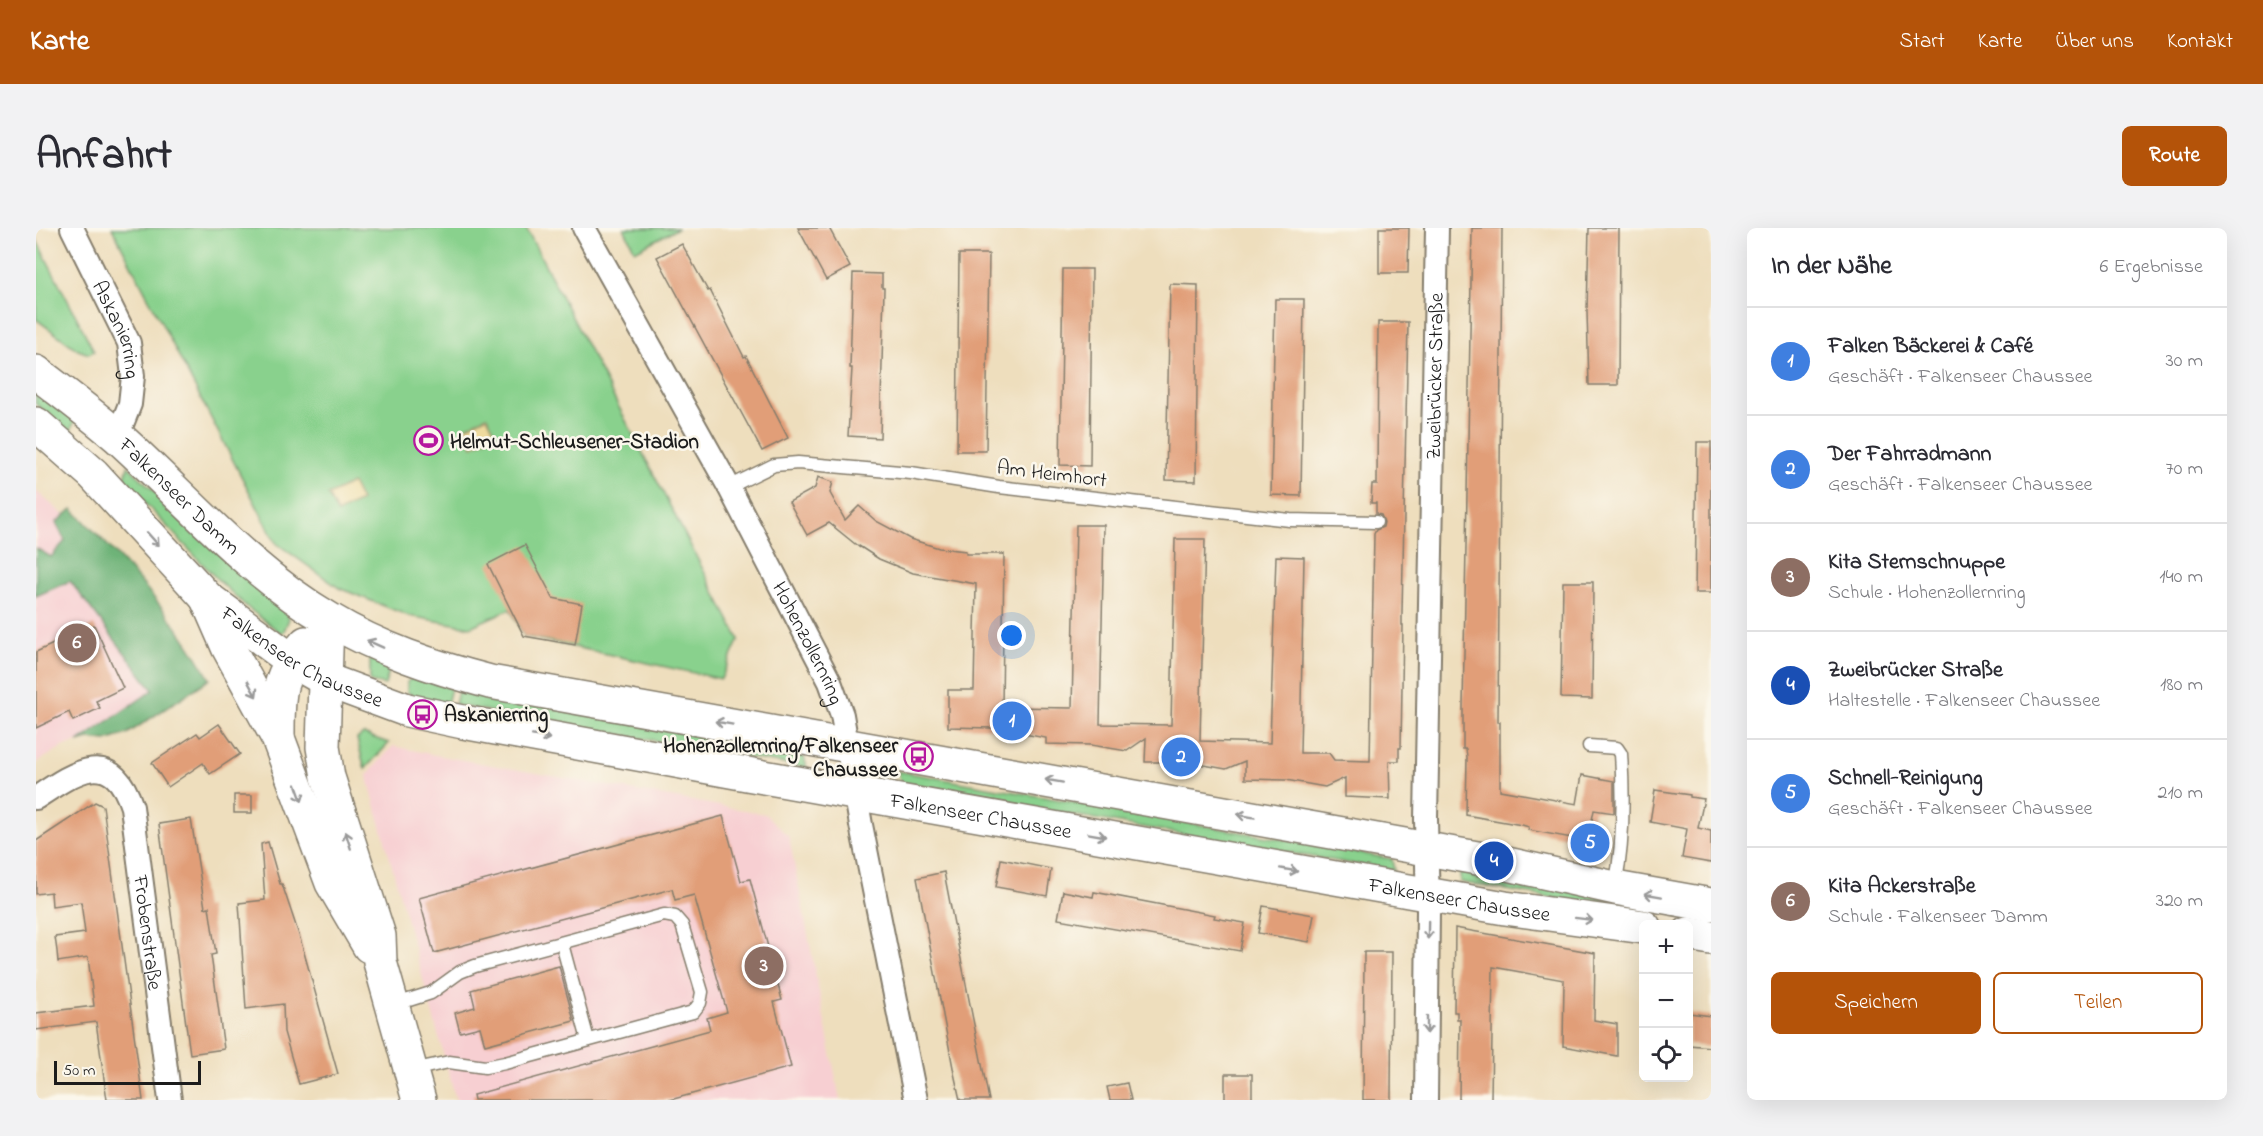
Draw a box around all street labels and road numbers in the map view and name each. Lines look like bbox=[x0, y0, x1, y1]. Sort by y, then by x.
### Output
street label: Askanierring bbox=[83, 276, 146, 381]
street label: Zweibrücker Straße bbox=[1420, 292, 1453, 460]
street label: Falkenseer Damm bbox=[110, 431, 246, 563]
street label: Am Heimhort bbox=[995, 453, 1108, 497]
street label: Hohenzollernring bbox=[763, 577, 850, 710]
street label: Falkenseer Chaussee bbox=[213, 599, 387, 717]
street label: Falkenseer Chaussee bbox=[887, 786, 1074, 848]
street label: Falkenseer Chaussee bbox=[1365, 871, 1553, 931]
street label: Frobenstraße bbox=[124, 873, 169, 993]

